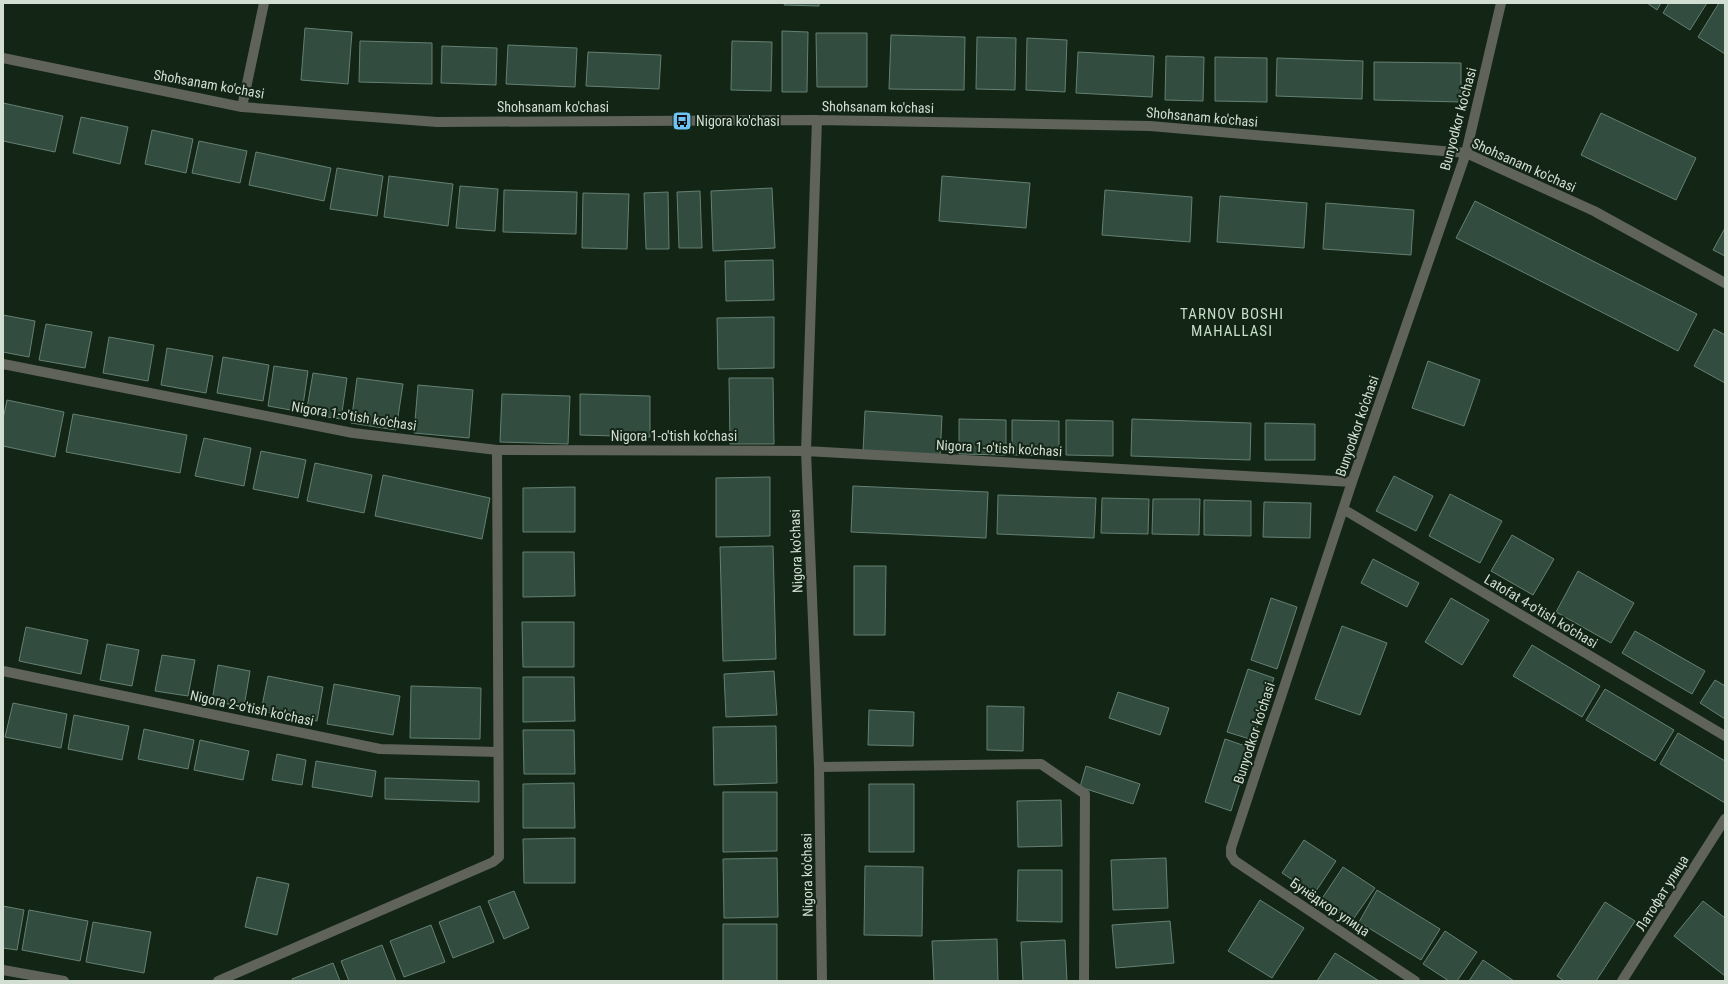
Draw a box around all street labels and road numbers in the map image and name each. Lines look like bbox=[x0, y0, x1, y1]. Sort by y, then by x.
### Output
street label: Shohsanam ko'chasi bbox=[152, 66, 266, 102]
street label: Bunyodkor ko'chasi bbox=[1437, 66, 1479, 172]
street label: Shohsanam ko'chasi bbox=[822, 98, 934, 116]
street label: Shohsanam ko'chasi bbox=[497, 99, 609, 115]
street label: Shohsanam ko'chasi bbox=[1145, 104, 1259, 130]
street label: Shohsanam ko'chasi bbox=[1470, 135, 1578, 195]
street label: Bunyodkor ko'chasi bbox=[1332, 373, 1382, 479]
street label: Nigora 1-o'tish ko'chasi bbox=[290, 398, 418, 434]
street label: Nigora 1-o'tish ko'chasi bbox=[611, 428, 737, 444]
street label: Nigora 1-o'tish ko'chasi bbox=[935, 437, 1063, 459]
street label: Nigora ko'chasi bbox=[787, 509, 805, 593]
street label: Latofat 4-o'tish ko'chasi bbox=[1481, 571, 1601, 651]
street label: Bunyodkor ko'chasi bbox=[1230, 680, 1278, 786]
street label: Nigora 2-o'tish ko'chasi bbox=[189, 687, 315, 729]
street label: Nigora ko'chasi bbox=[798, 833, 816, 917]
street label: Латофат улица bbox=[1632, 852, 1692, 934]
street label: Бунёдкор улица bbox=[1287, 875, 1373, 939]

